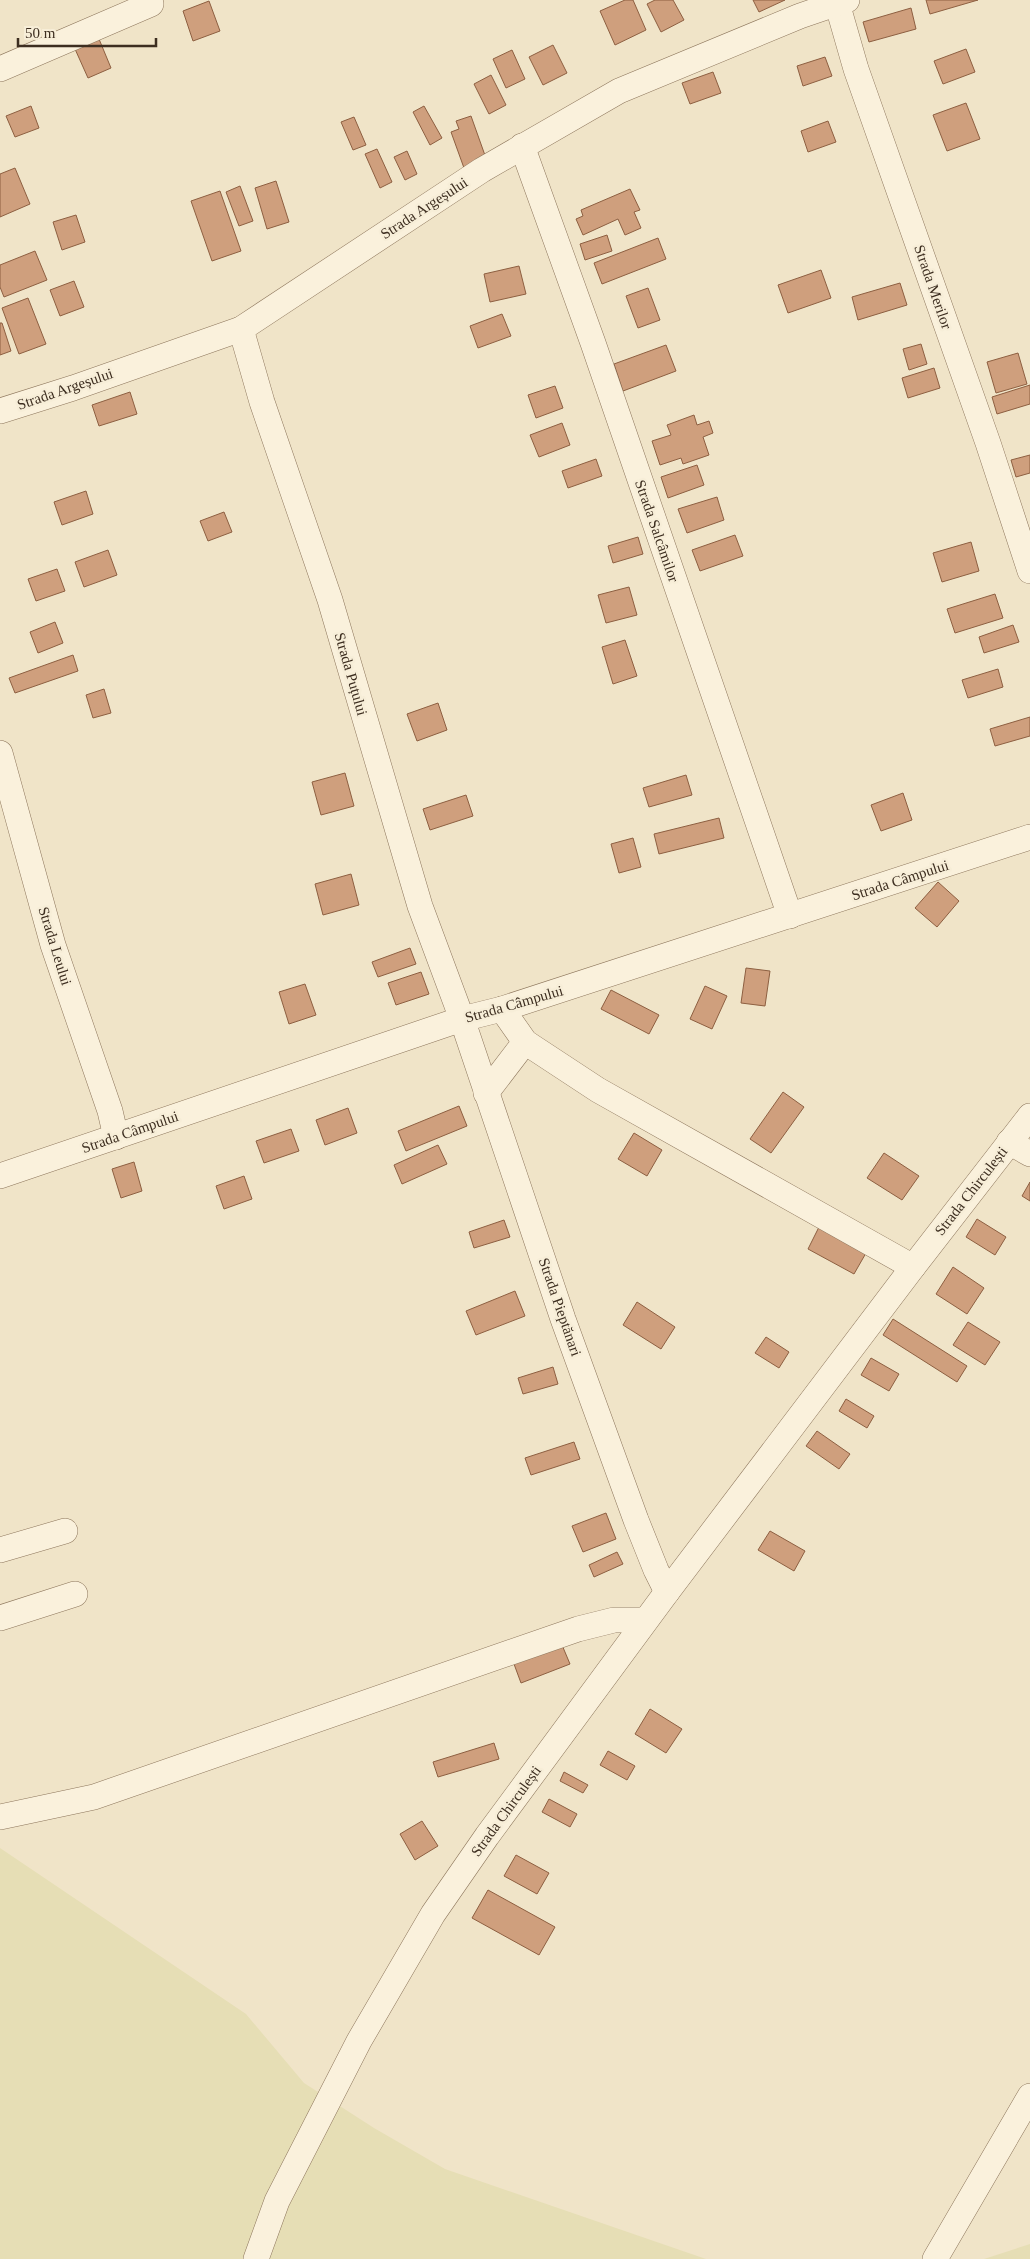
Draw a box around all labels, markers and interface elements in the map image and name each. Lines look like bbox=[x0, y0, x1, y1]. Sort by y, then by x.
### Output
scale bar bbox=[18, 15, 155, 47]
text: 50 m bbox=[25, 25, 56, 41]
street label: Strada Argeșului bbox=[378, 174, 471, 243]
street label: Strada Merilor bbox=[911, 243, 955, 331]
street label: Strada Argeșului bbox=[15, 365, 115, 414]
street label: Strada Salcâmilor bbox=[632, 478, 682, 584]
street label: Strada Puțului bbox=[331, 631, 370, 718]
street label: Strada Câmpului bbox=[849, 857, 951, 903]
street label: Strada Leului bbox=[35, 905, 75, 987]
street label: Strada Câmpului bbox=[463, 982, 565, 1026]
street label: Strada Câmpului bbox=[80, 1108, 180, 1156]
street label: Strada Chirculești bbox=[931, 1144, 1011, 1239]
street label: Strada Pieptănari bbox=[536, 1256, 584, 1358]
street label: Strada Chirculești bbox=[468, 1763, 545, 1860]

